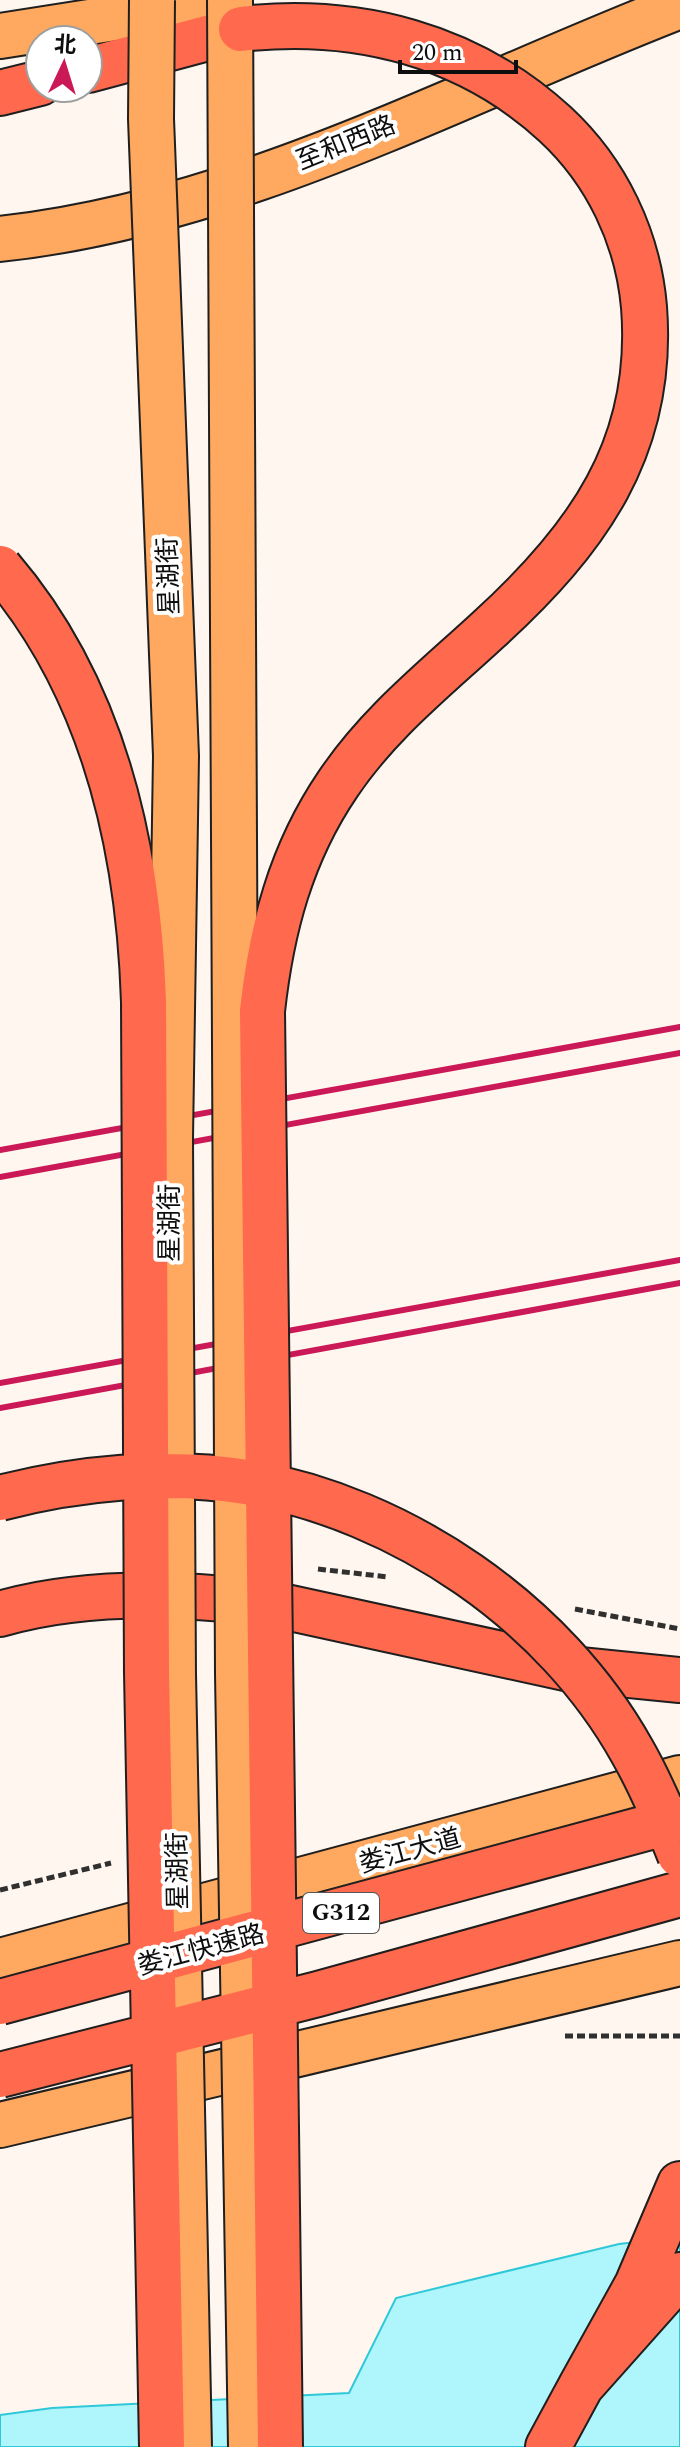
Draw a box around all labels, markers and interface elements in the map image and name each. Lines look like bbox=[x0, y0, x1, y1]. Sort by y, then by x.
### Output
north arrow bbox=[24, 24, 104, 104]
scale bar bbox=[400, 24, 516, 74]
text: 北 bbox=[53, 28, 77, 63]
text: 20 m bbox=[412, 35, 463, 71]
street label: 至和西路 bbox=[290, 105, 402, 181]
street label: 星湖街 bbox=[148, 536, 190, 616]
street label: 星湖街 bbox=[150, 1184, 190, 1262]
street label: 娄江大道 bbox=[355, 1818, 465, 1884]
street label: 星湖街 bbox=[157, 1832, 199, 1910]
road number: G312 bbox=[303, 1893, 379, 1933]
street label: 娄江快速路 bbox=[133, 1914, 269, 1986]

